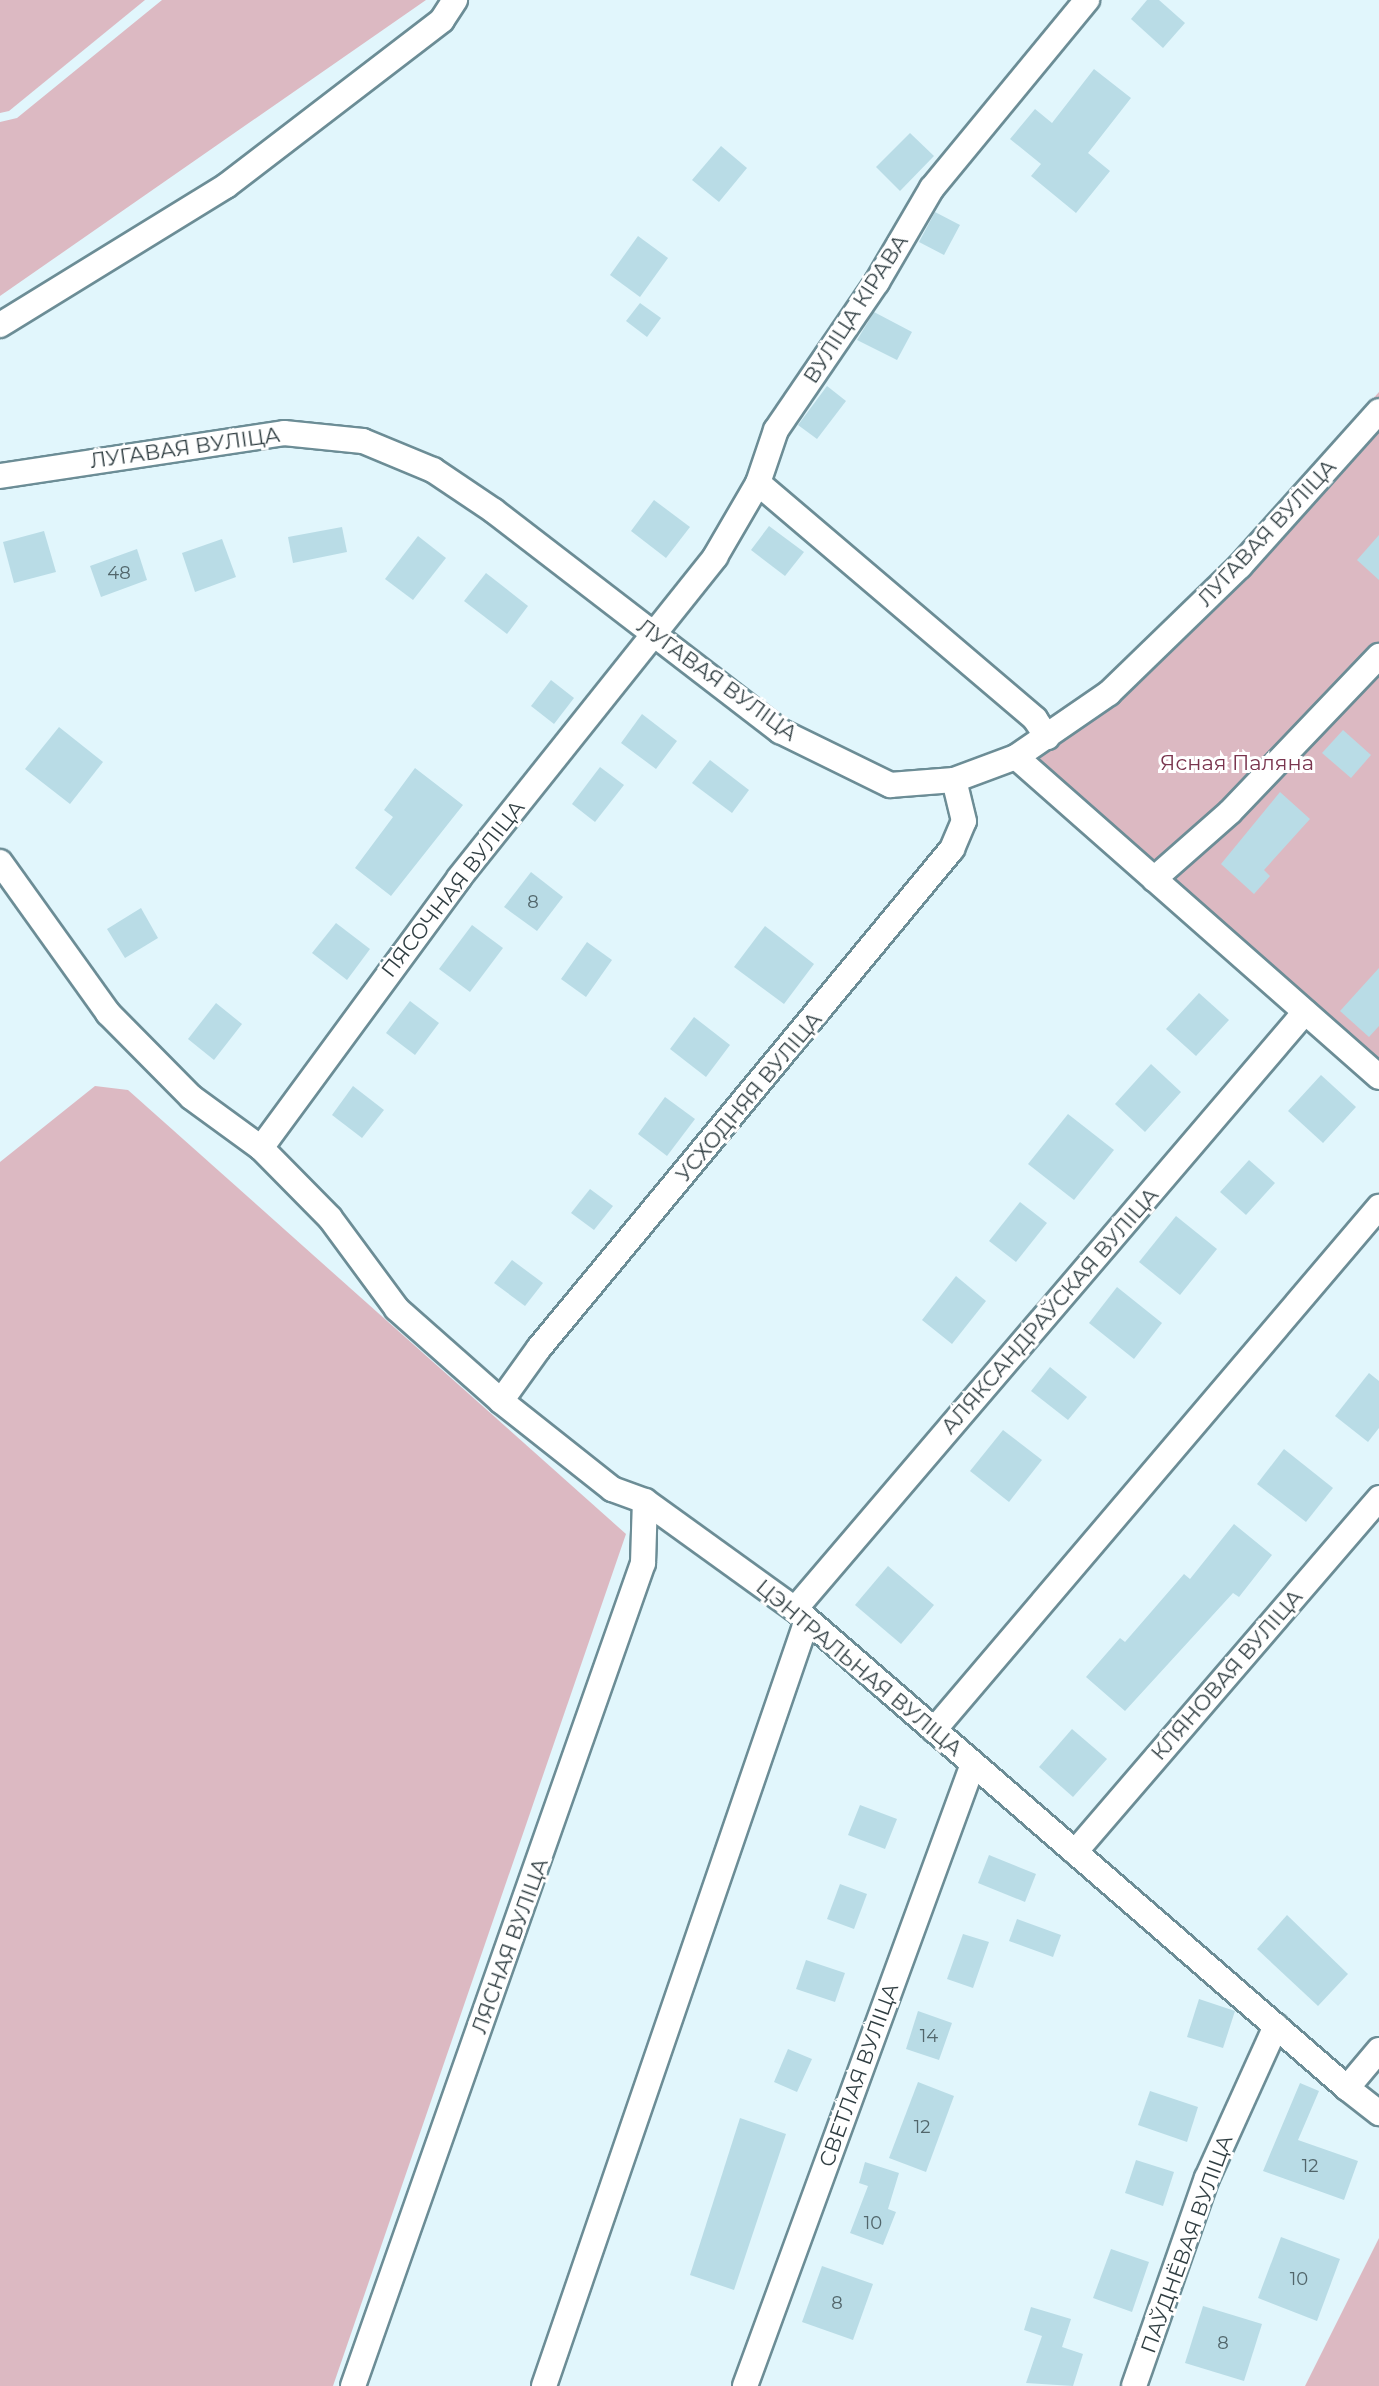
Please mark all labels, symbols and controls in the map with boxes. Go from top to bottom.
street label: ВУЛІЦА КІРАВА [798,230,914,388]
street label: ЛУГАВАЯ ВУЛІЦА [88,422,282,474]
street label: ЛУГАВАЯ ВУЛІЦА [1192,454,1342,612]
house number: 48 [107,562,131,584]
street label: ЛУГАВАЯ ВУЛІЦА [632,613,802,747]
park label: Ясная Паляна [1160,750,1314,776]
street label: ПЯСОЧНАЯ ВУЛІЦА [376,795,530,983]
house number: 8 [527,891,539,913]
street label: УСХОДНЯЯ ВУЛІЦА [671,1007,827,1187]
street label: АЛЯКСАНДРАЎСКАЯ ВУЛІЦА [936,1183,1164,1439]
street label: ЦЭНТРАЛЬНАЯ ВУЛІЦА [751,1574,967,1762]
street label: КЛЯНОВАЯ ВУЛІЦА [1146,1585,1308,1765]
street label: ЛЯСНАЯ ВУЛІЦА [467,1855,553,2037]
street label: СВЕТЛАЯ ВУЛІЦА [814,1980,904,2170]
house number: 14 [920,2025,938,2047]
house number: 12 [914,2116,930,2138]
street label: ПАЎДНЁВАЯ ВУЛІЦА [1136,2131,1238,2357]
house number: 12 [1302,2155,1318,2177]
house number: 10 [864,2212,882,2234]
house number: 10 [1290,2268,1308,2290]
house number: 8 [831,2292,843,2314]
house number: 8 [1217,2332,1229,2354]

